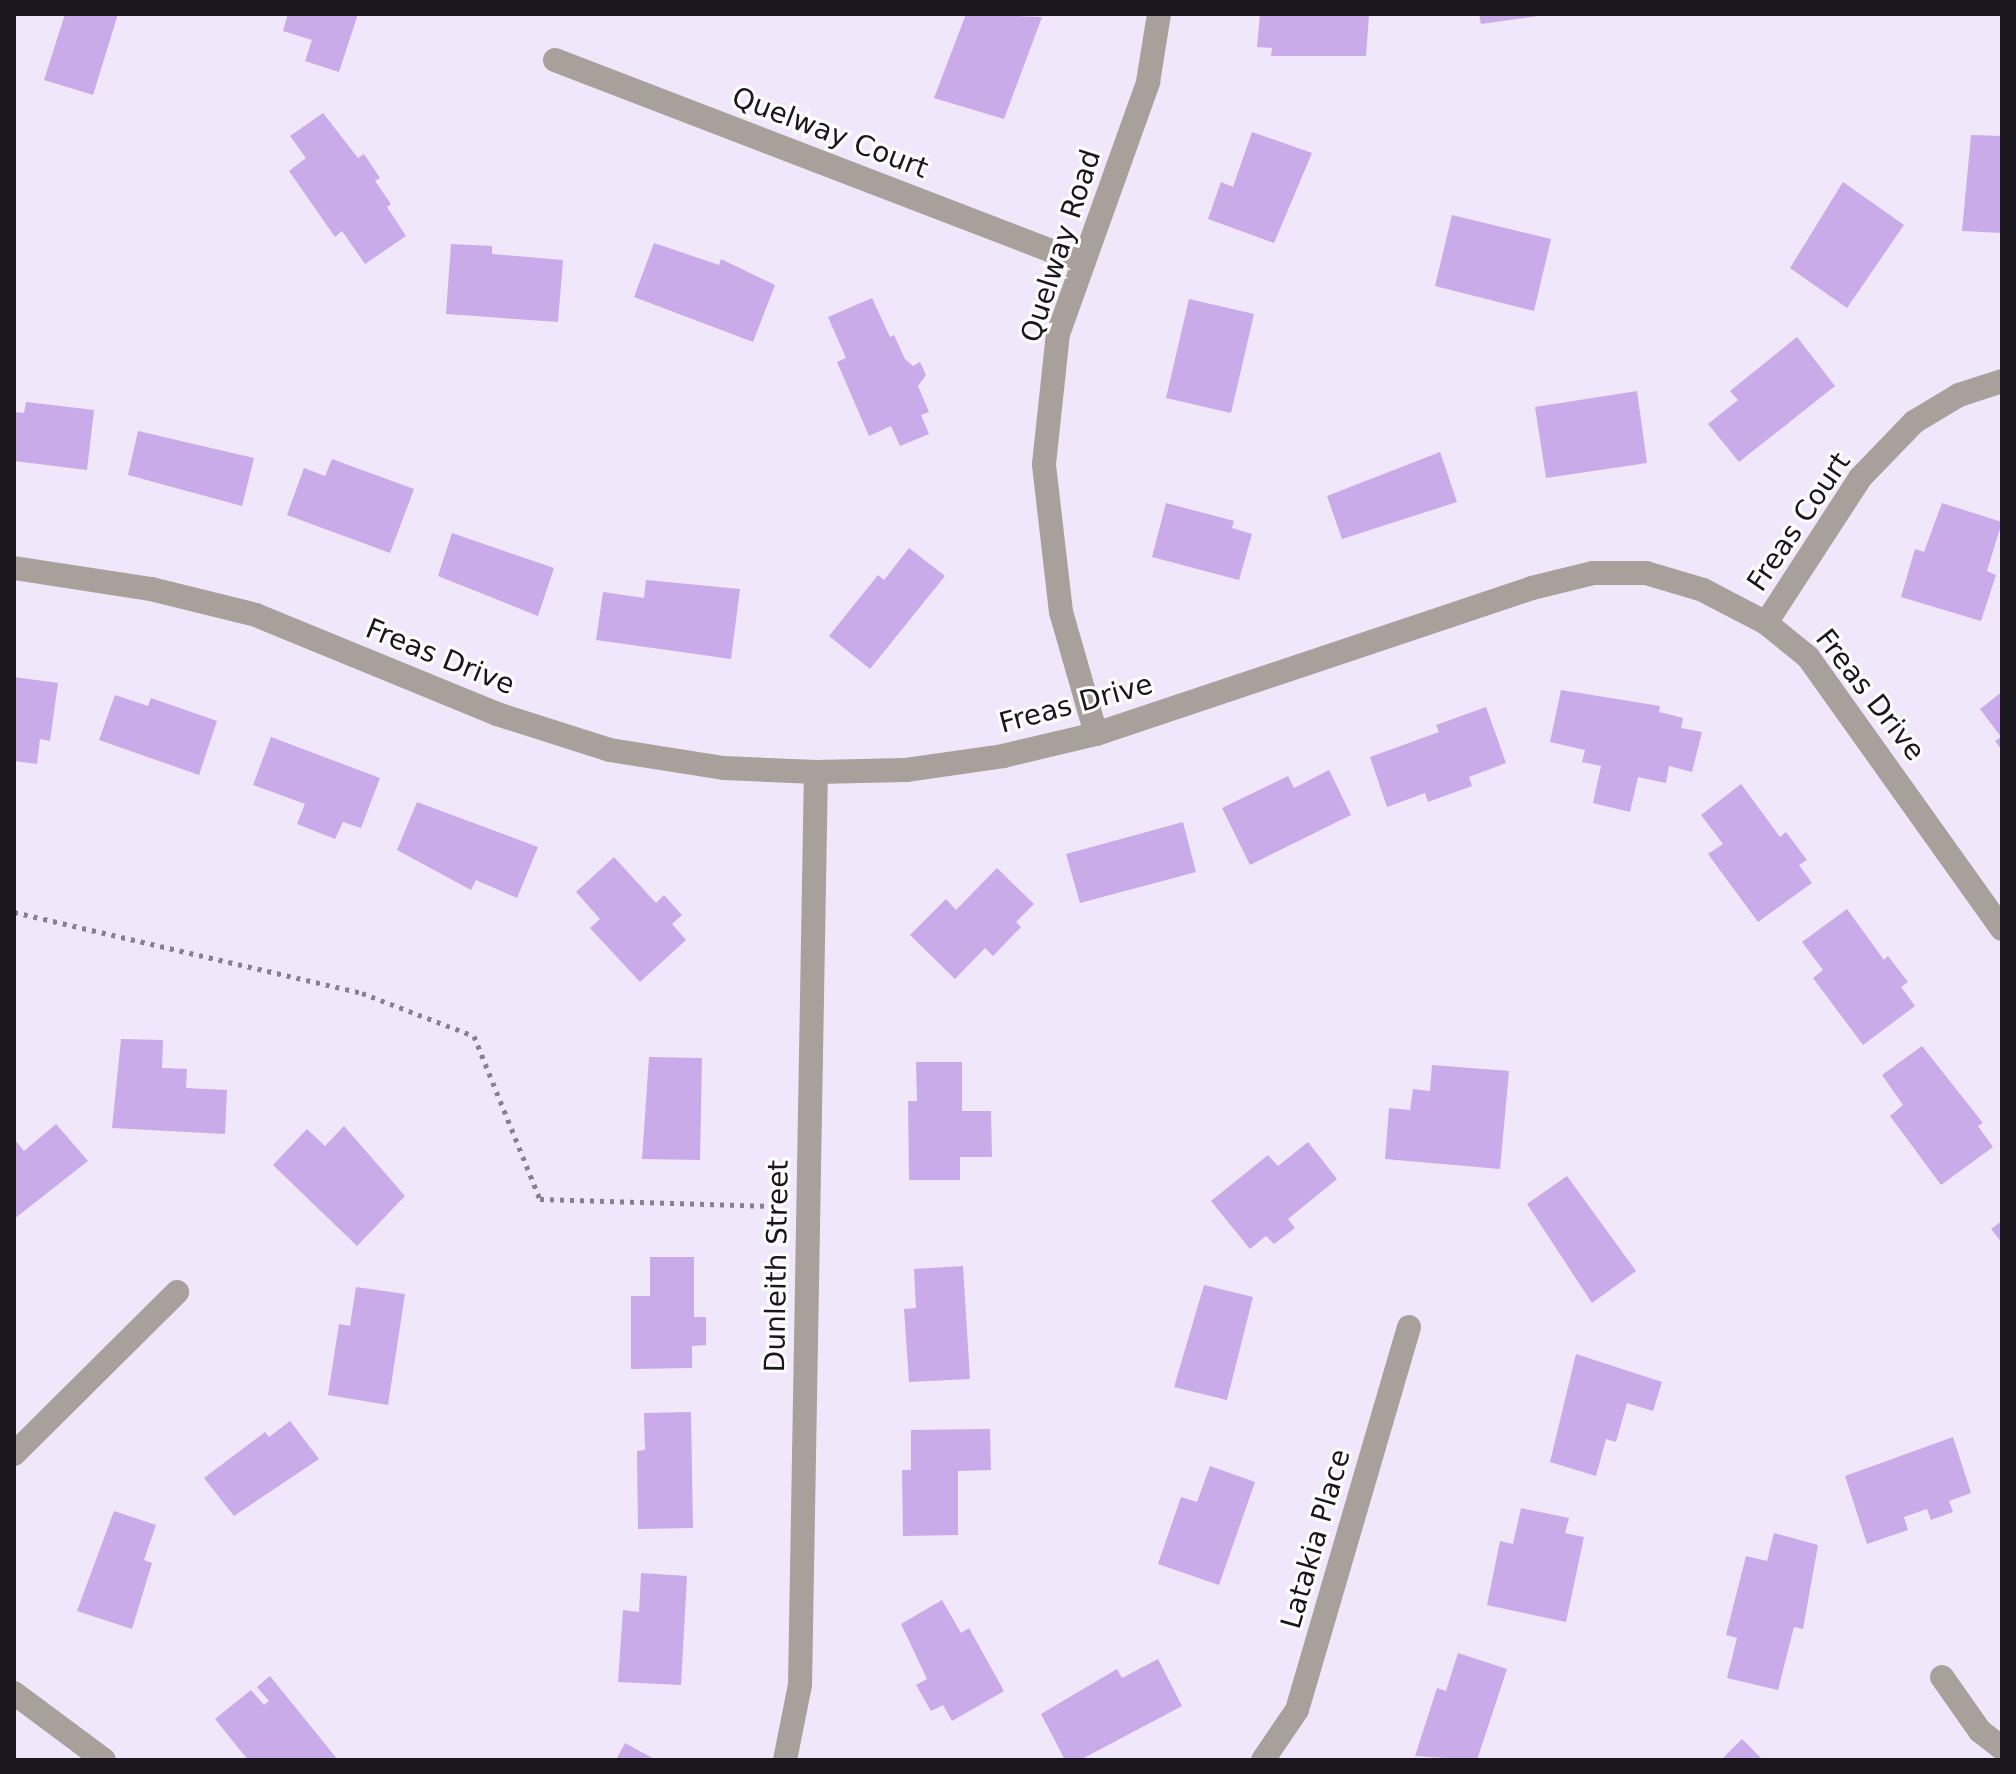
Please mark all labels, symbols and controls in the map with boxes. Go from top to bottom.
street label: Quelway Court [727,80,933,186]
street label: Quelway Road [1014,145,1108,347]
street label: Freas Court [1740,446,1858,598]
street label: Freas Drive [361,612,519,702]
street label: Freas Drive [1808,623,1932,767]
street label: Freas Drive [996,667,1156,741]
street label: Dunleith Street [758,1159,796,1373]
street label: Latakia Place [1274,1445,1358,1633]

